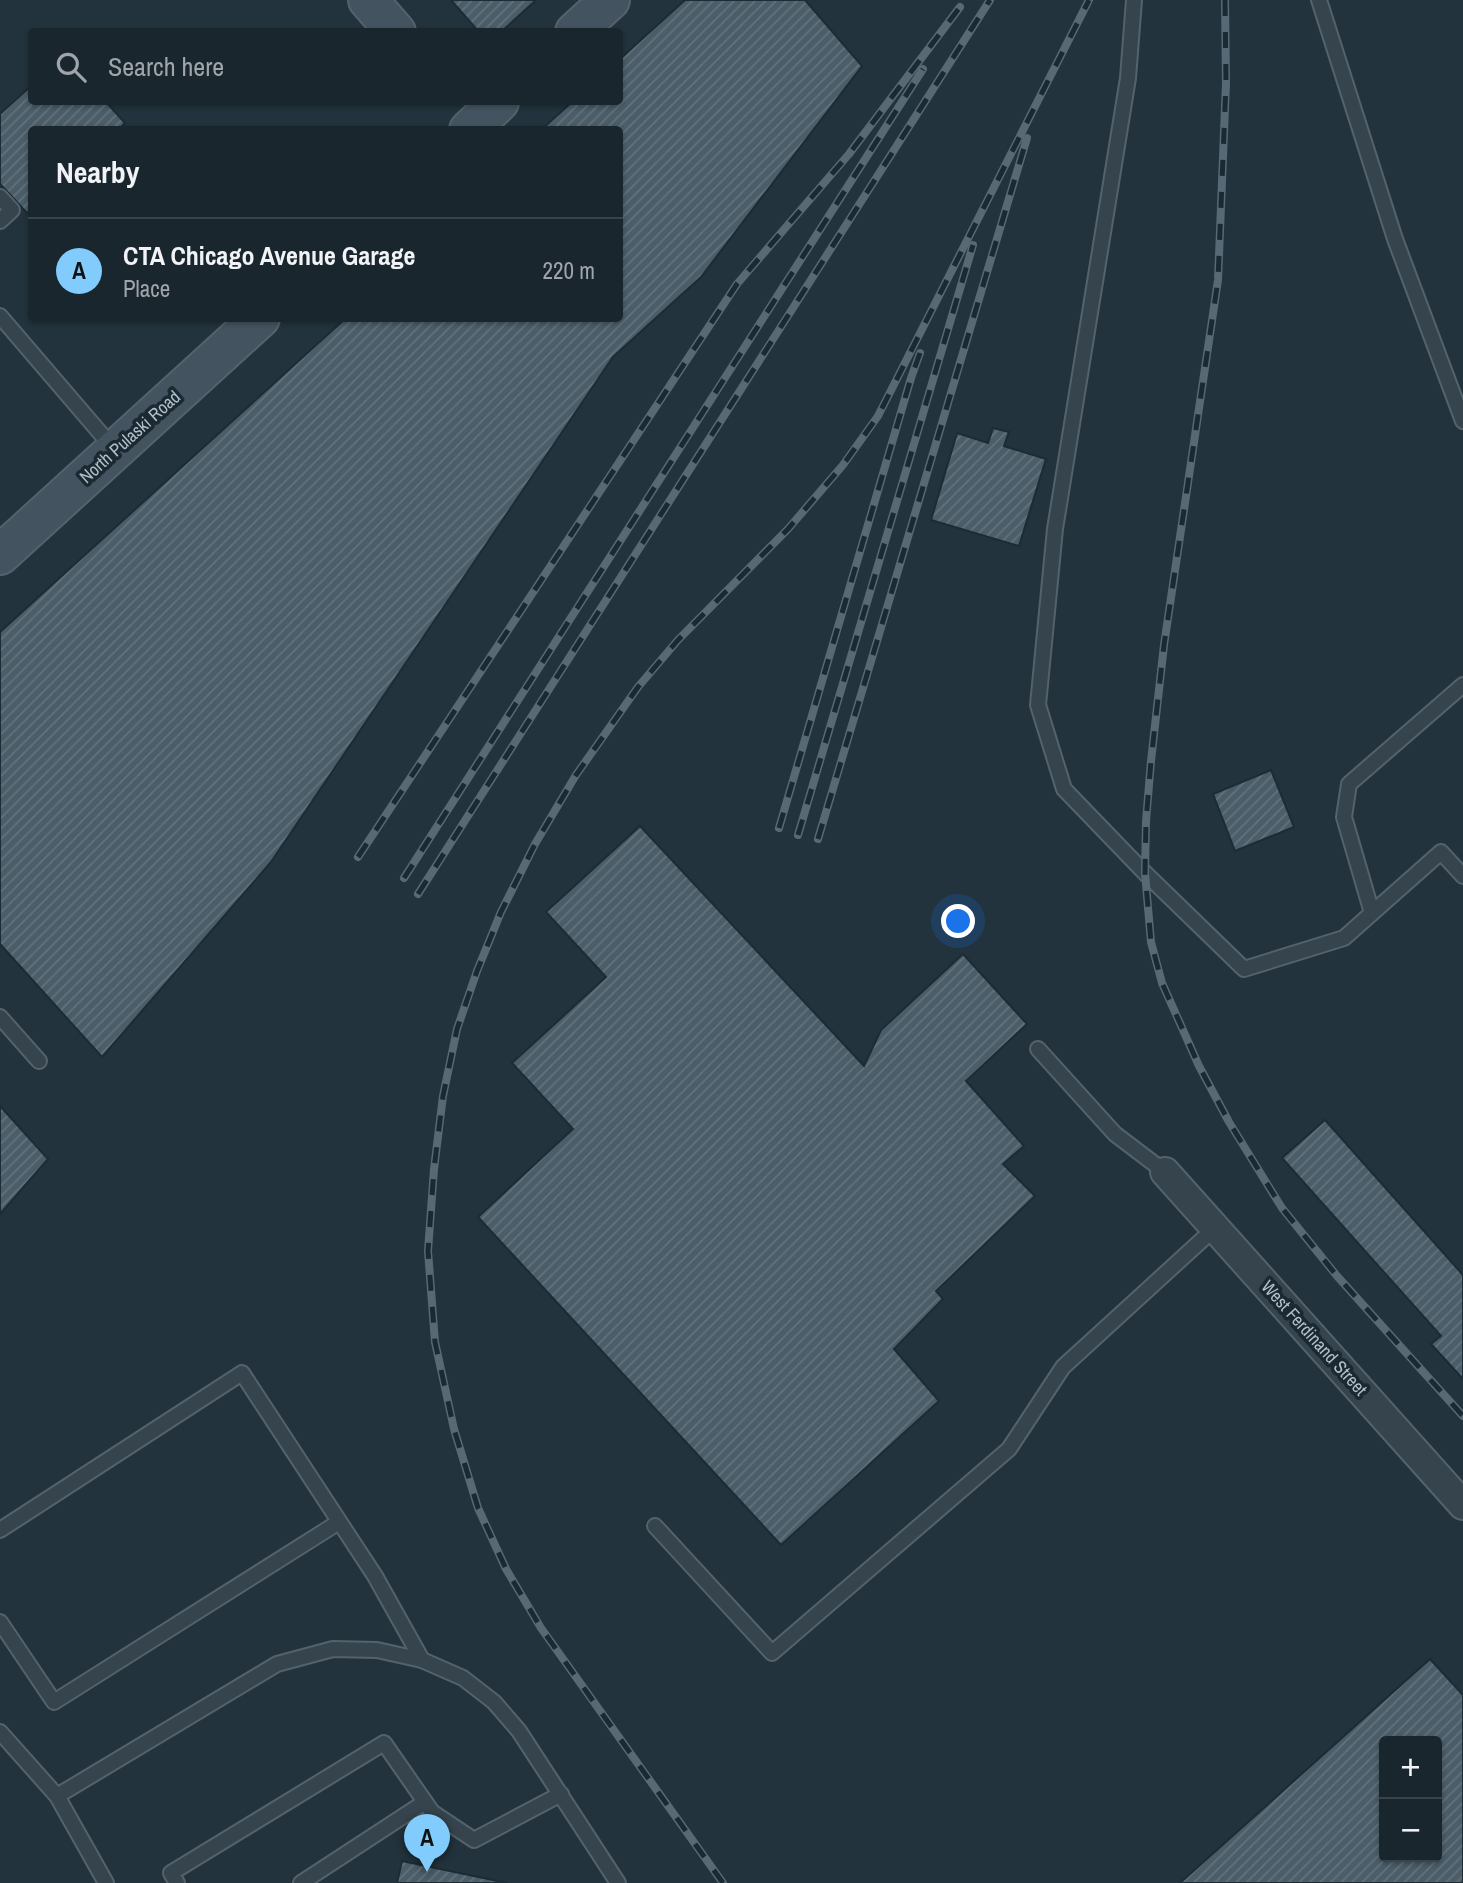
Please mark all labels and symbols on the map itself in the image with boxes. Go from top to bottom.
street label: North Pulaski Road [74,385,186,489]
your location [941,904,975,938]
street label: West Ferdinand Street [1256,1274,1373,1401]
pin: A [404,1814,450,1872]

